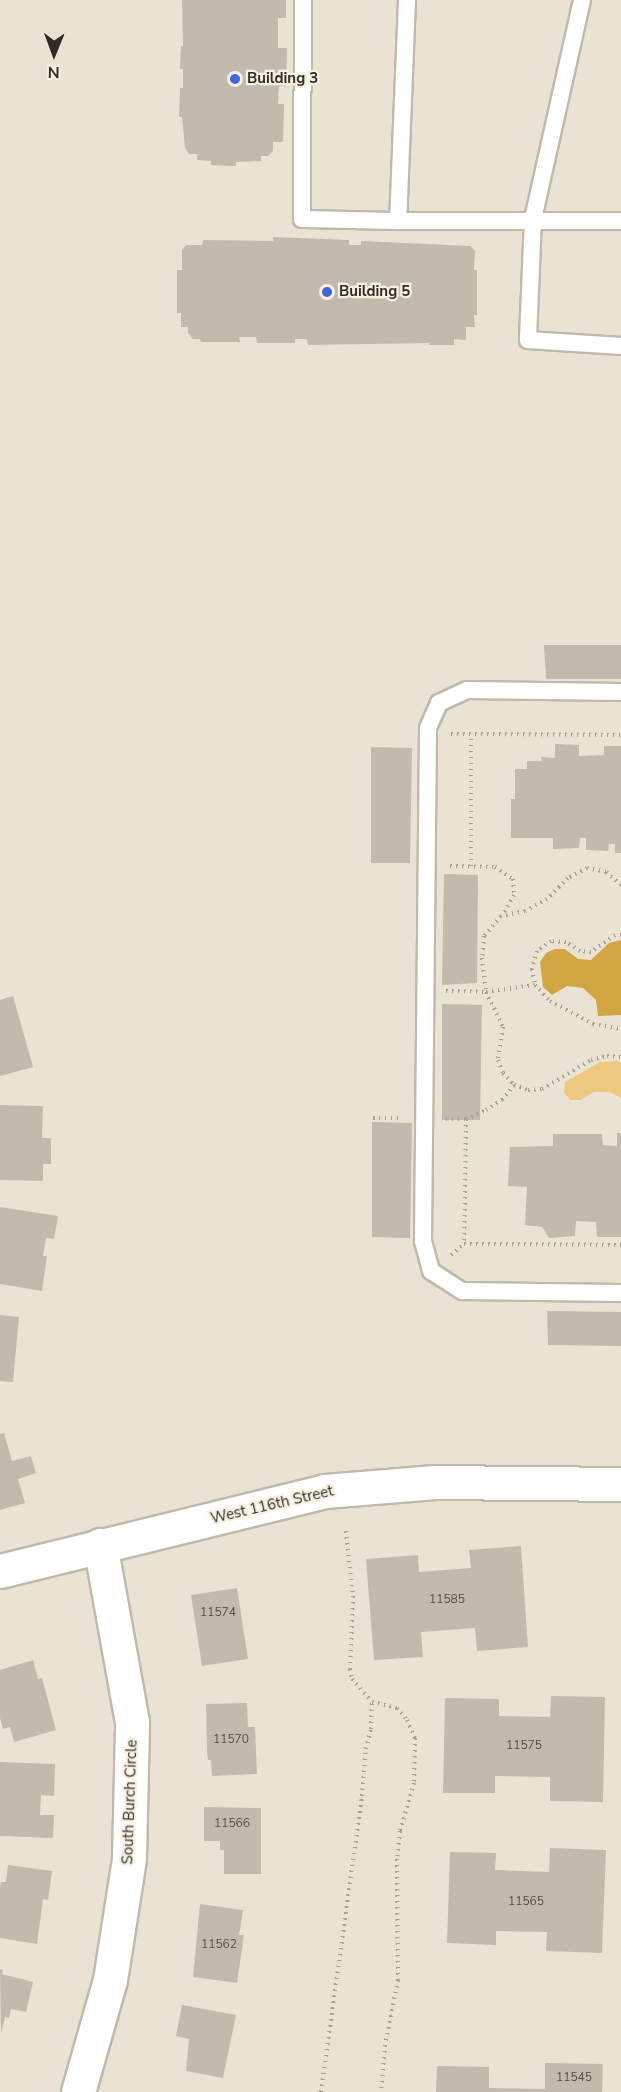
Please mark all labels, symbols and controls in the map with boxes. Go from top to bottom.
north arrow [24,24,84,84]
text: N [48,61,60,83]
place label: Building 3 [247,70,318,88]
marker: Building 3 [228,72,242,86]
place label: Building 5 [339,283,410,301]
marker: Building 5 [320,285,334,299]
street label: West 116th Street [209,1482,335,1528]
house number: 11585 [429,1593,465,1607]
house number: 11574 [200,1606,236,1620]
house number: 11570 [213,1733,249,1747]
street label: South Burch Circle [119,1739,141,1865]
house number: 11575 [506,1739,542,1753]
house number: 11566 [214,1817,250,1831]
house number: 11565 [508,1895,544,1909]
house number: 11562 [201,1938,237,1952]
house number: 11545 [556,2071,592,2085]

